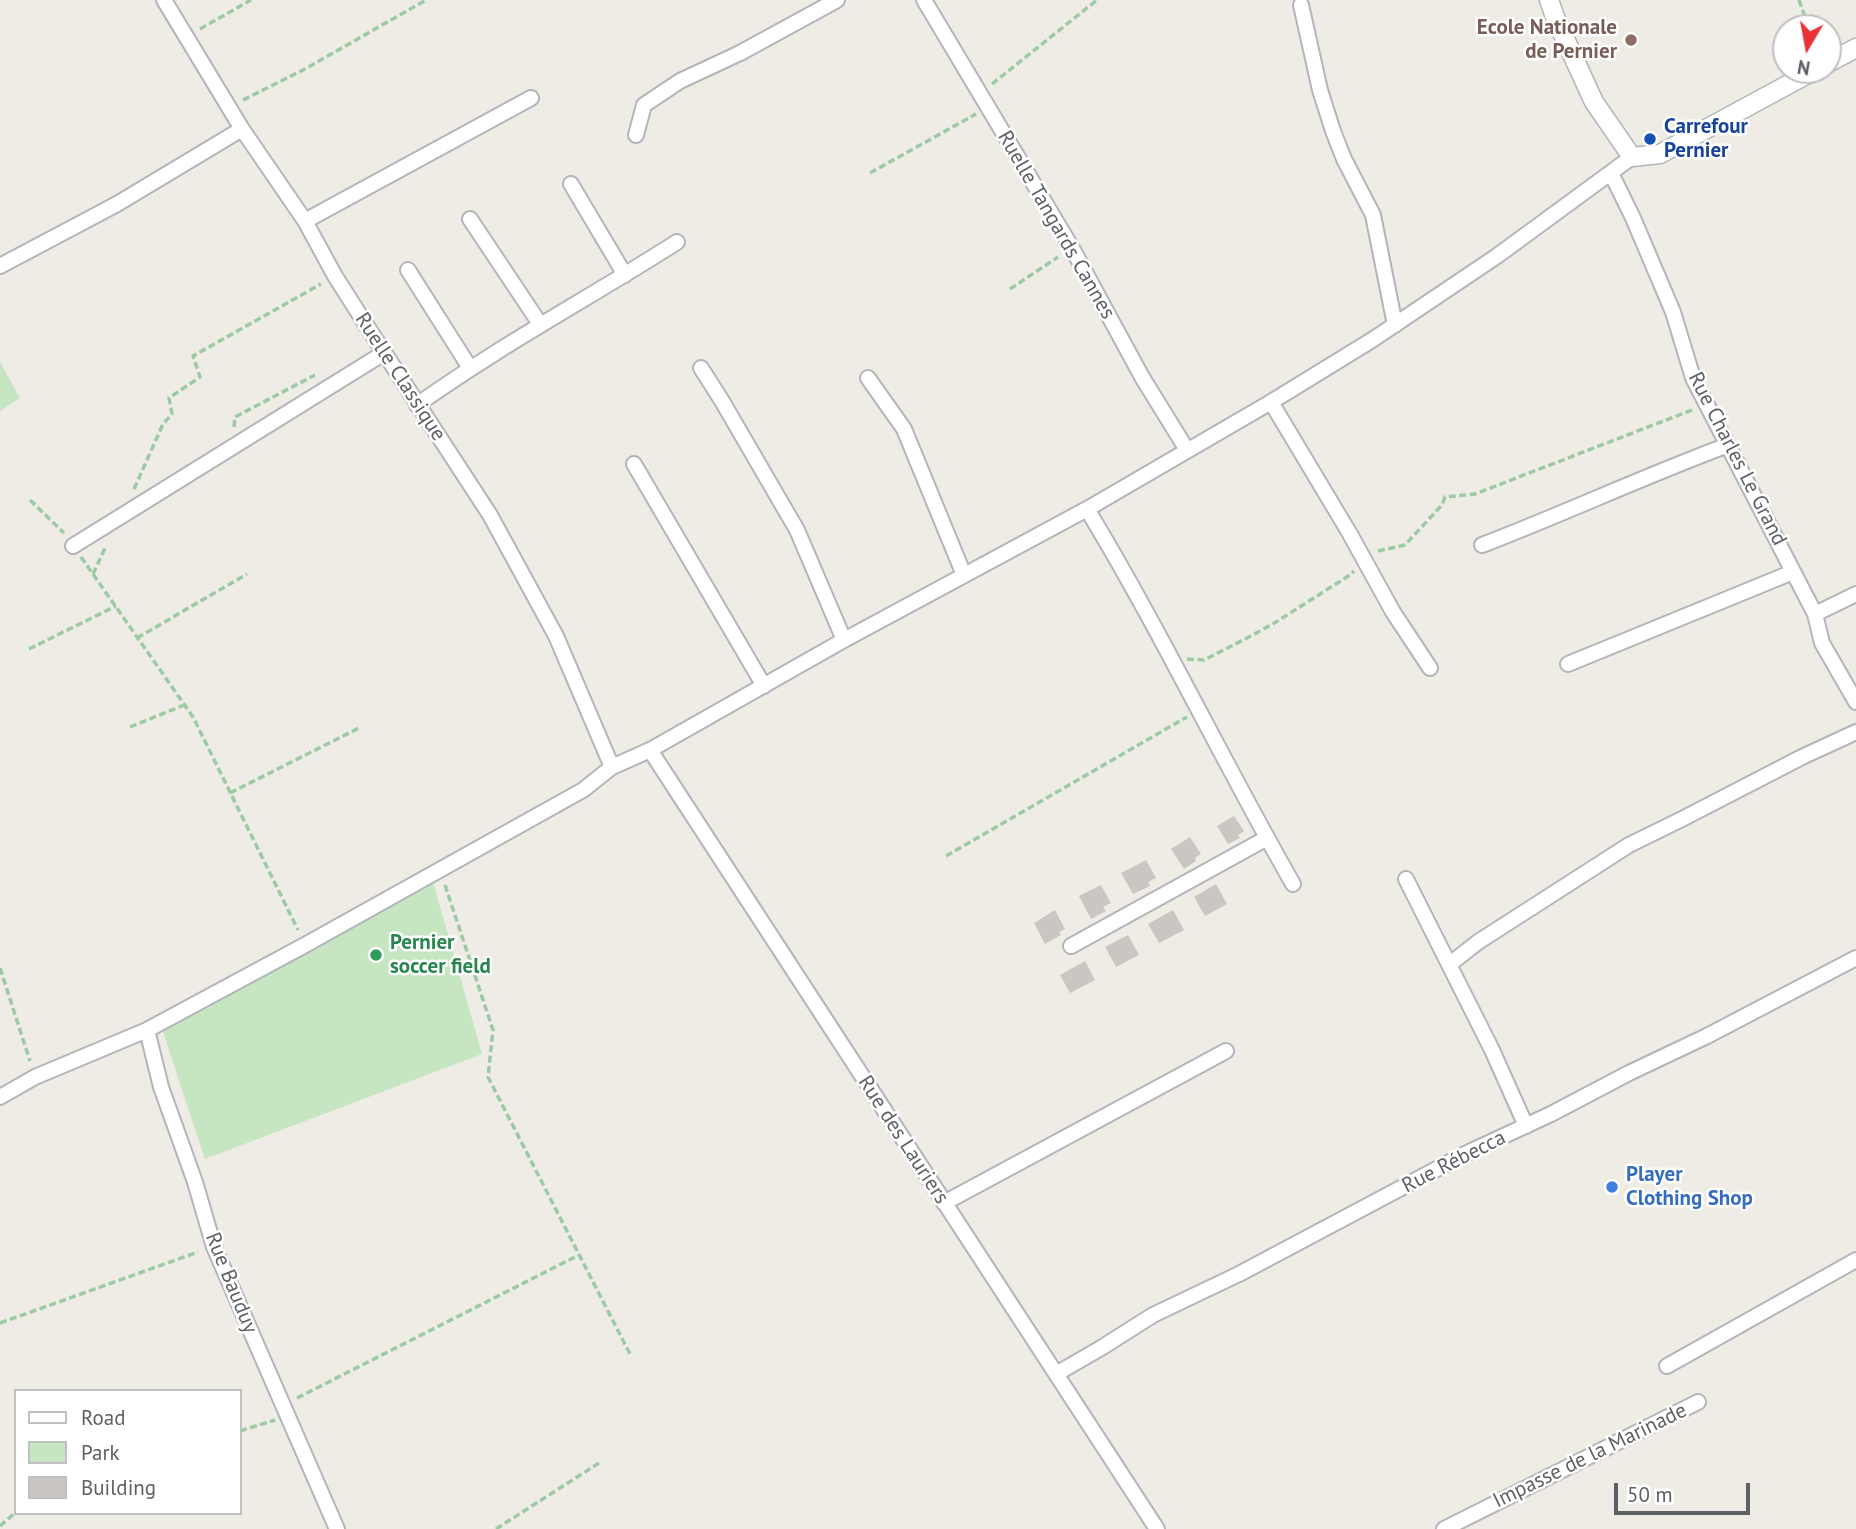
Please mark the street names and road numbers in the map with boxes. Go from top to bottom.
street label: Ruelle Tangards Cannes [992,126,1120,324]
street label: Ruelle Classique [349,308,451,446]
street label: Rue Charles Le Grand [1682,368,1792,550]
street label: Rue des Lauriers [852,1071,954,1209]
street label: Rue Rébecca [1398,1125,1510,1199]
street label: Rue Bauduy [199,1229,263,1337]
street label: Impasse de la Marinade [1489,1398,1691,1514]

